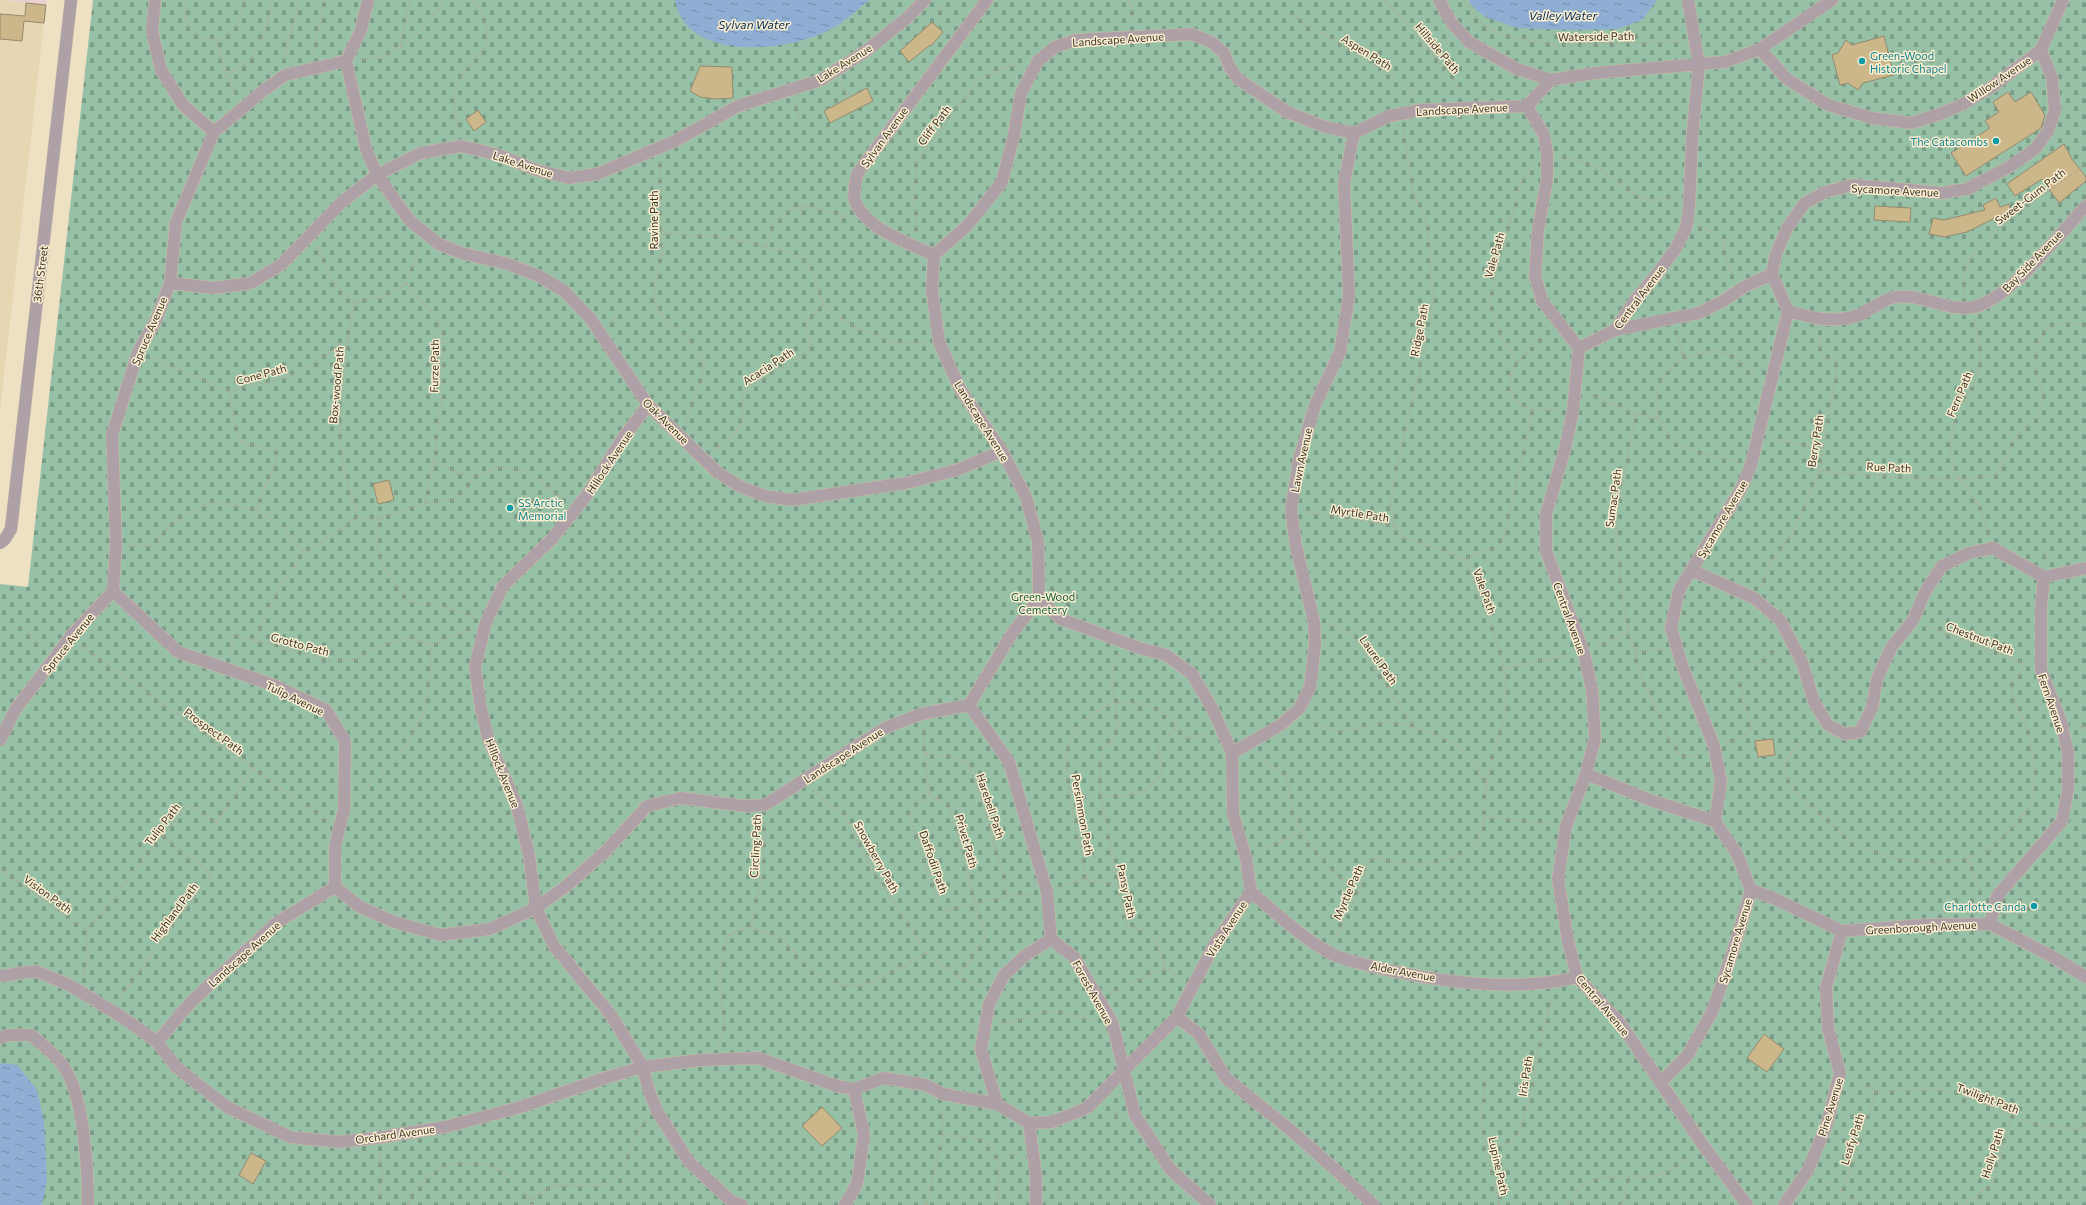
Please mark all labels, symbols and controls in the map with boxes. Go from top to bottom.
water label: Valley Water [1529,8,1598,22]
water label: Sylvan Water [718,17,791,31]
street label: Hillside Path [1413,20,1463,76]
street label: Landscape Avenue [1072,29,1165,49]
street label: Waterside Path [1558,29,1634,43]
street label: Aspen Path [1339,31,1395,73]
street label: Lake Avenue [814,41,874,85]
place label: Green-Wood Historic Chapel [1870,49,1947,75]
street label: Willow Avenue [1965,53,2033,105]
marker: Green-Wood Historic Chapel [1857,56,1867,66]
street label: Landscape Avenue [1416,100,1508,118]
street label: Cliff Path [915,102,953,148]
street label: Sylvan Avenue [858,104,910,170]
place label: The Catacombs [1910,135,1988,148]
marker: The Catacombs [1991,136,2001,146]
street label: Lake Avenue [491,148,555,180]
street label: Sweet-Gum Path [1992,165,2068,227]
street label: Sycamore Avenue [1851,181,1939,199]
street label: Ravine Path [647,190,660,250]
street label: Bay Side Avenue [1999,227,2065,295]
street label: Vale Path [1481,231,1507,279]
street label: 36th Street [30,244,50,303]
street label: Central Avenue [1611,263,1667,331]
street label: Spruce Avenue [129,294,169,367]
street label: Ridge Path [1407,302,1431,358]
street label: Furze Path [427,339,441,393]
street label: Acacia Path [740,345,796,387]
street label: Box-wood Path [326,346,346,424]
street label: Cone Path [234,361,288,387]
street label: Fern Path [1944,369,1974,419]
street label: Landscape Avenue [952,379,1012,464]
street label: Oak Avenue [640,395,692,447]
street label: Berry Path [1804,414,1826,468]
street label: Lawn Avenue [1288,426,1314,494]
street label: Hillock Avenue [583,428,635,496]
street label: Rue Path [1866,459,1912,475]
street label: Sumac Path [1602,468,1624,528]
street label: Sycamore Avenue [1694,478,1750,560]
place label: SS Arctic Memorial [518,496,566,522]
street label: Myrtle Path [1330,502,1390,524]
marker: SS Arctic Memorial [505,503,515,513]
street label: Vale Path [1471,567,1499,615]
street label: Central Avenue [1551,580,1589,656]
park label: Green-Wood Cemetery [1011,590,1075,616]
street label: Spruce Avenue [40,610,96,676]
street label: Chestnut Path [1944,619,2016,657]
street label: Grotto Path [269,630,331,658]
street label: Laurel Path [1357,633,1401,687]
street label: Fern Avenue [2036,672,2068,734]
street label: Tulip Avenue [264,678,326,718]
street label: Prospect Path [182,705,246,757]
street label: Landscape Avenue [801,724,885,786]
street label: Hillock Avenue [483,737,523,810]
street label: Harebell Path [974,772,1008,840]
street label: Persimmon Path [1069,773,1097,857]
street label: Tulip Path [141,800,183,848]
street label: Privet Path [953,813,981,869]
street label: Circling Path [747,814,763,878]
street label: Snowberry Path [852,819,902,895]
street label: Daffodil Path [917,829,951,895]
street label: Myrtle Path [1330,862,1366,922]
street label: Pansy Path [1115,863,1139,919]
street label: Vision Path [21,872,75,916]
street label: Highland Path [148,880,200,944]
street label: Sycamore Avenue [1716,897,1754,985]
street label: Vista Avenue [1203,898,1249,960]
place label: Charlotte Canda [1944,900,2026,913]
marker: Charlotte Canda [2029,901,2039,911]
street label: Landscape Avenue [205,918,283,990]
street label: Greenborough Avenue [1865,918,1977,936]
street label: Forest Avenue [1070,958,1116,1026]
street label: Alder Avenue [1370,958,1437,984]
street label: Central Avenue [1574,972,1632,1038]
street label: Iris Path [1515,1055,1535,1097]
street label: Pine Avenue [1815,1076,1845,1138]
street label: Twilight Path [1955,1080,2021,1116]
street label: Leafy Path [1838,1112,1866,1166]
street label: Orchard Avenue [354,1122,436,1146]
street label: Holly Path [1978,1126,2006,1180]
street label: Lupine Path [1486,1136,1512,1196]

